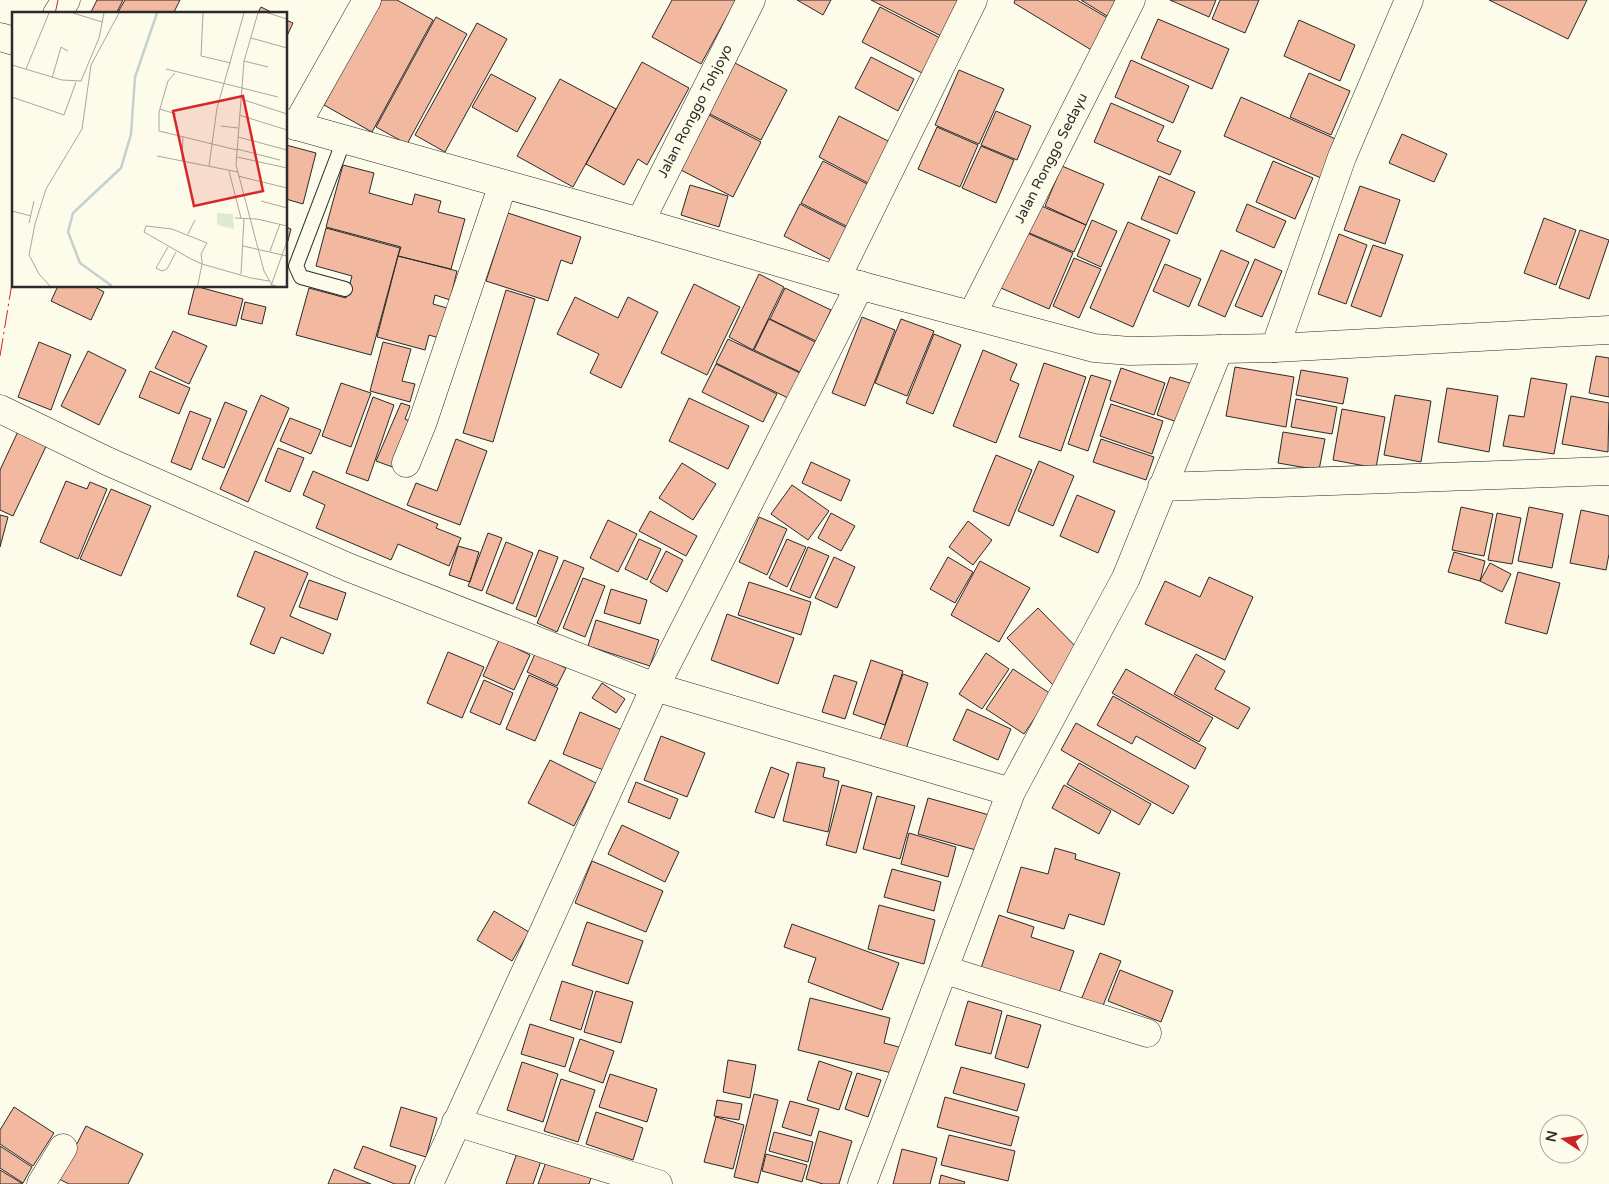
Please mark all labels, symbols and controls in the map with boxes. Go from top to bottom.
inset map [12,12,288,288]
street label: Jalan Ronggo Tohjoyo [654,42,736,180]
street label: Jalan Ronggo Sedayu [1011,90,1091,226]
north arrow [1539,1114,1589,1164]
text: N [1542,1129,1561,1144]

